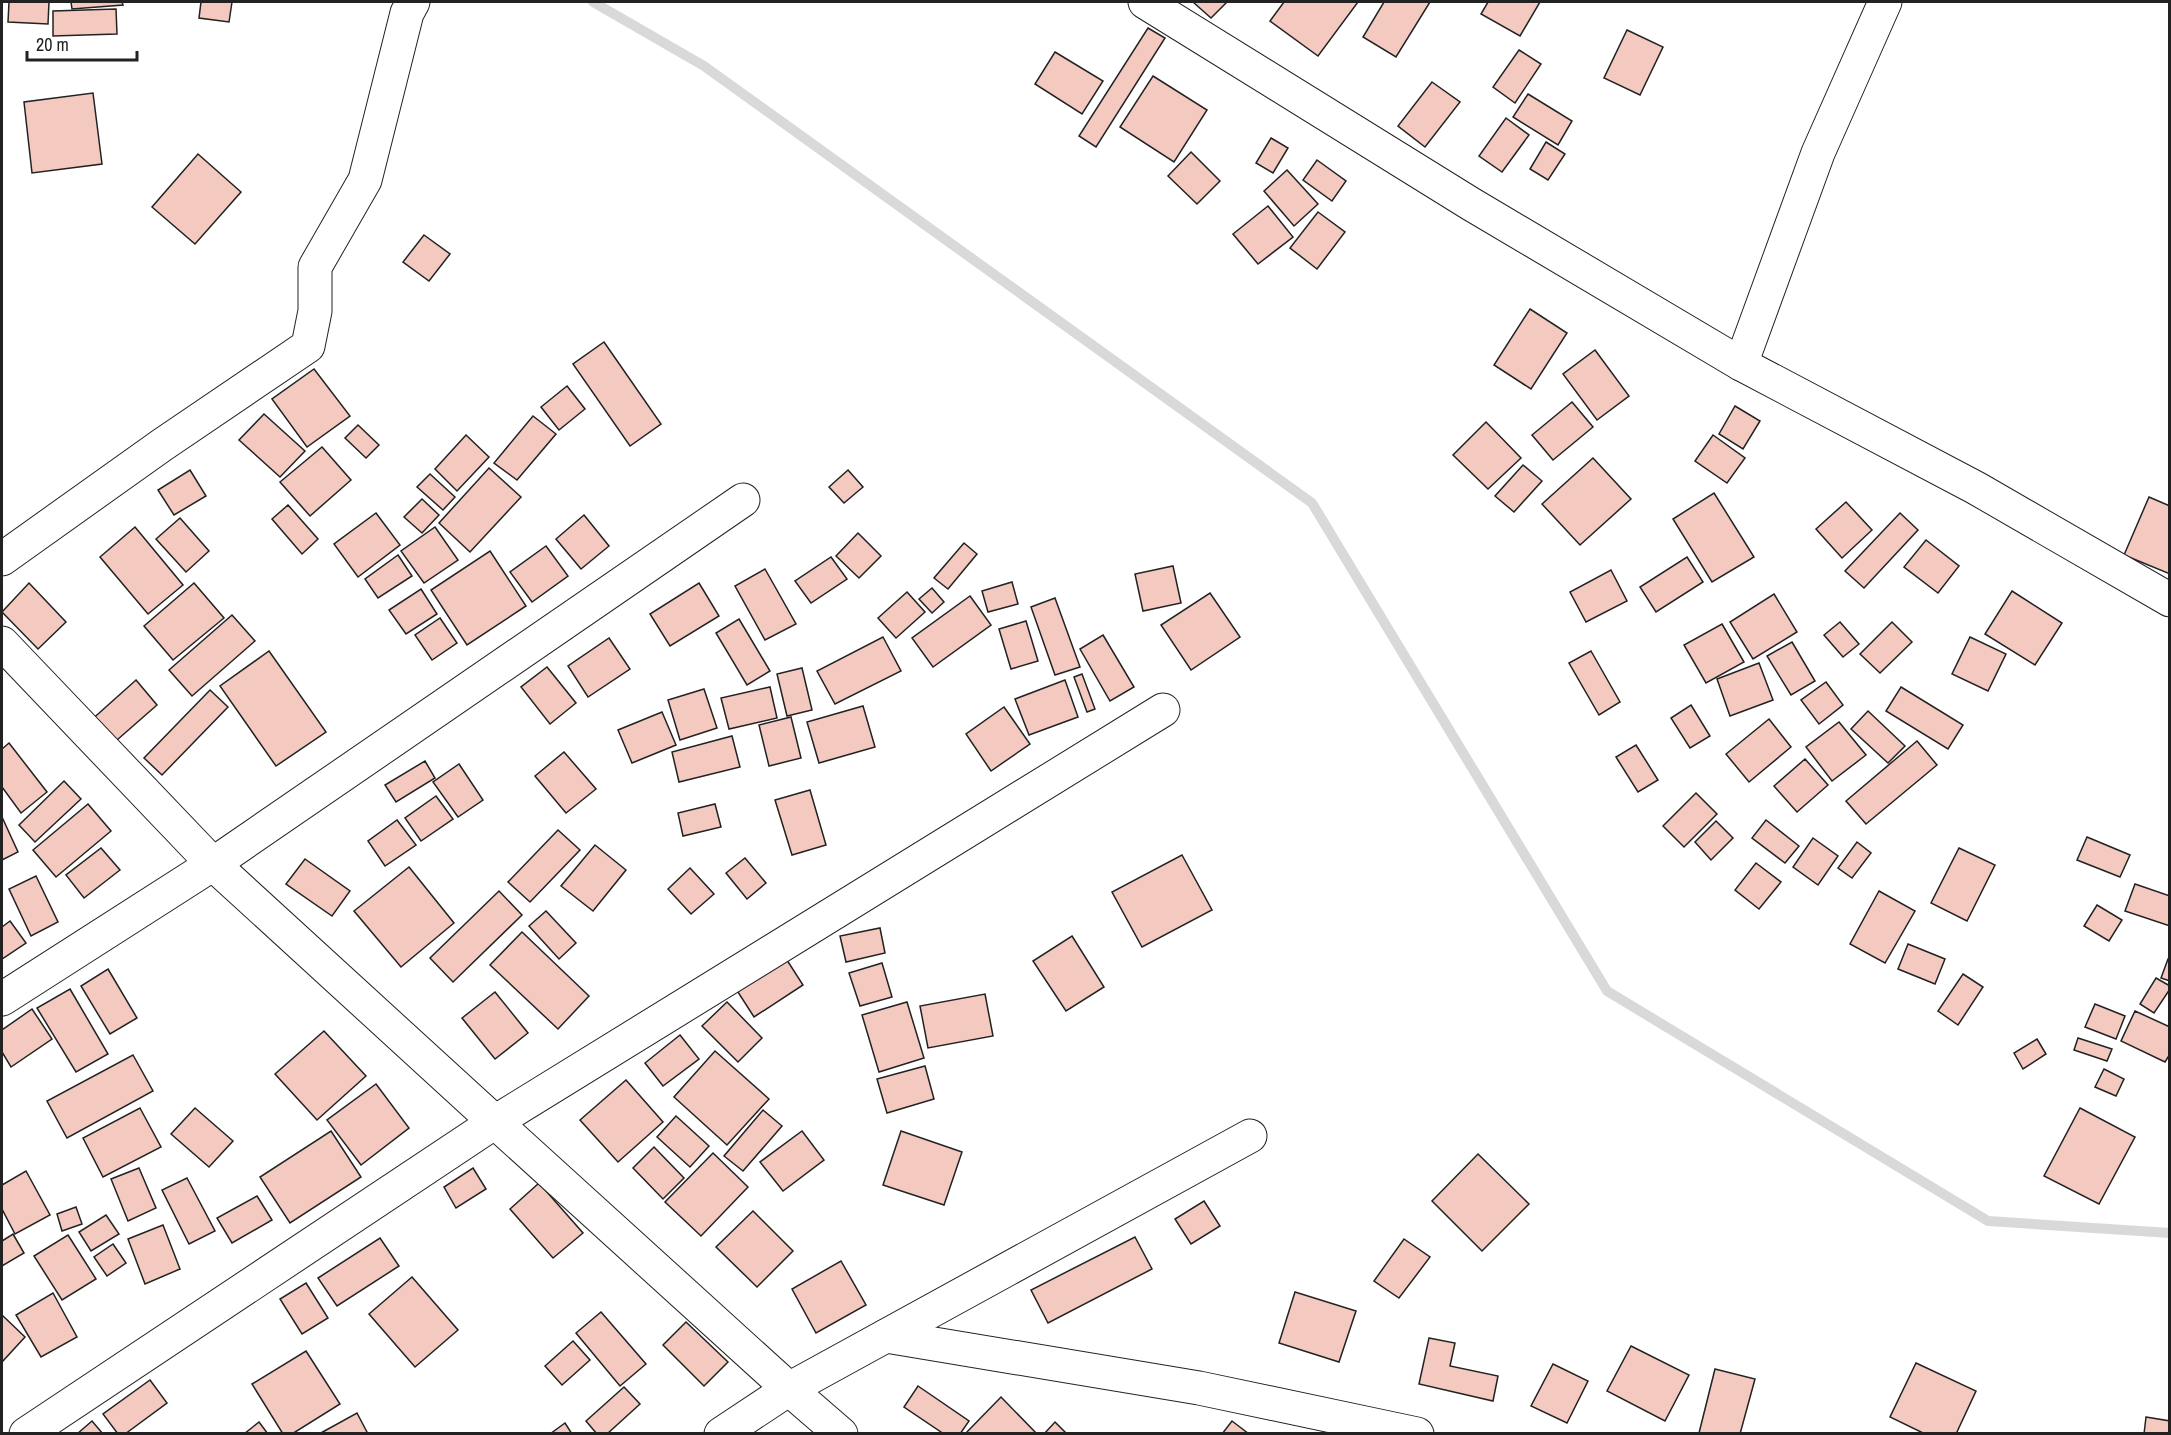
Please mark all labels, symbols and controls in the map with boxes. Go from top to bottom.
scale bar [27,24,136,62]
text: 20 m [36,32,69,57]

